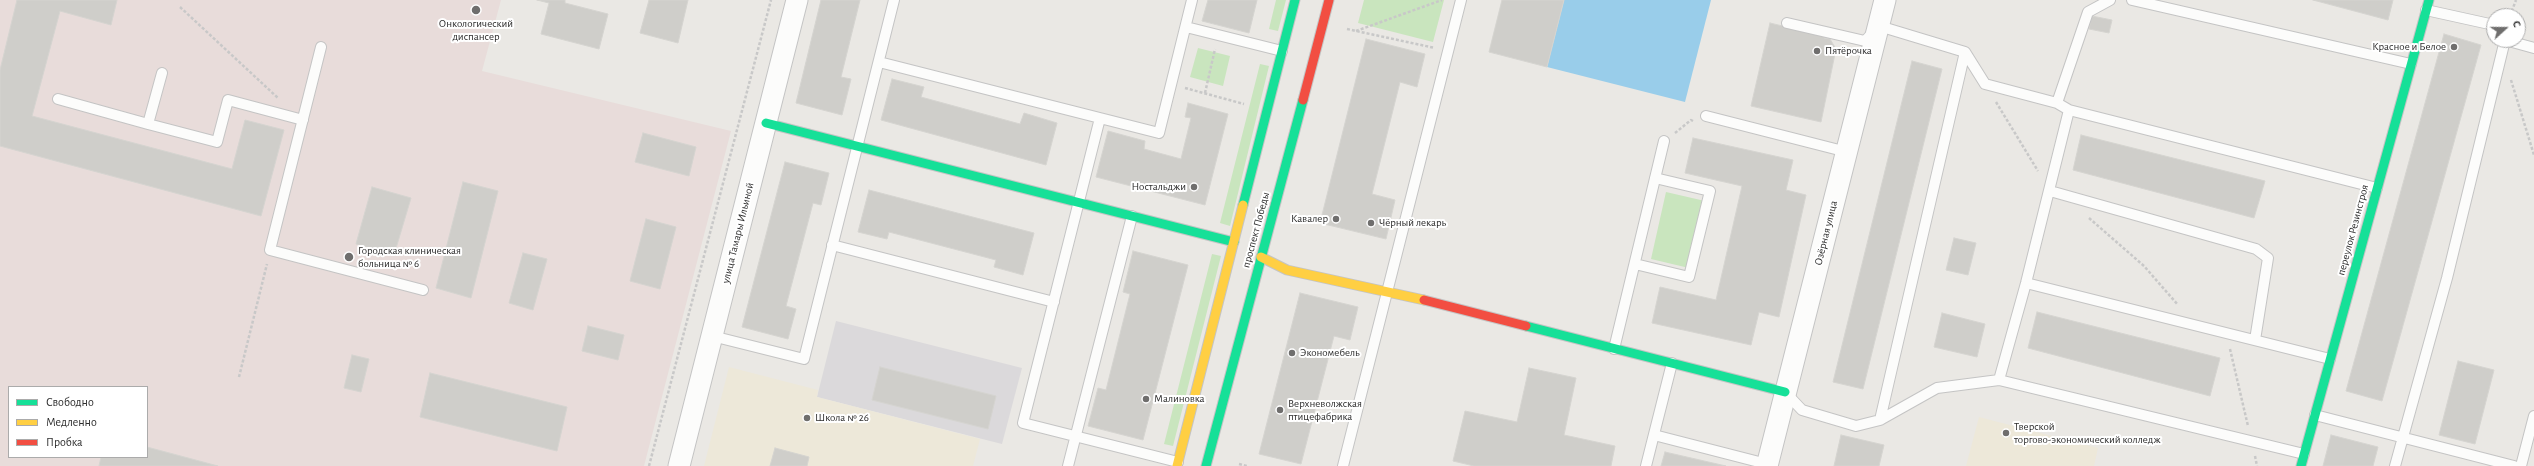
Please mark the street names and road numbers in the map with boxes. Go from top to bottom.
street label: улица Тамары Ильиной [719,181,757,285]
street label: переулок Резинстроя [2335,183,2371,277]
street label: проспект Победы [1240,191,1272,269]
street label: Озёрная улица [1812,199,1840,267]

